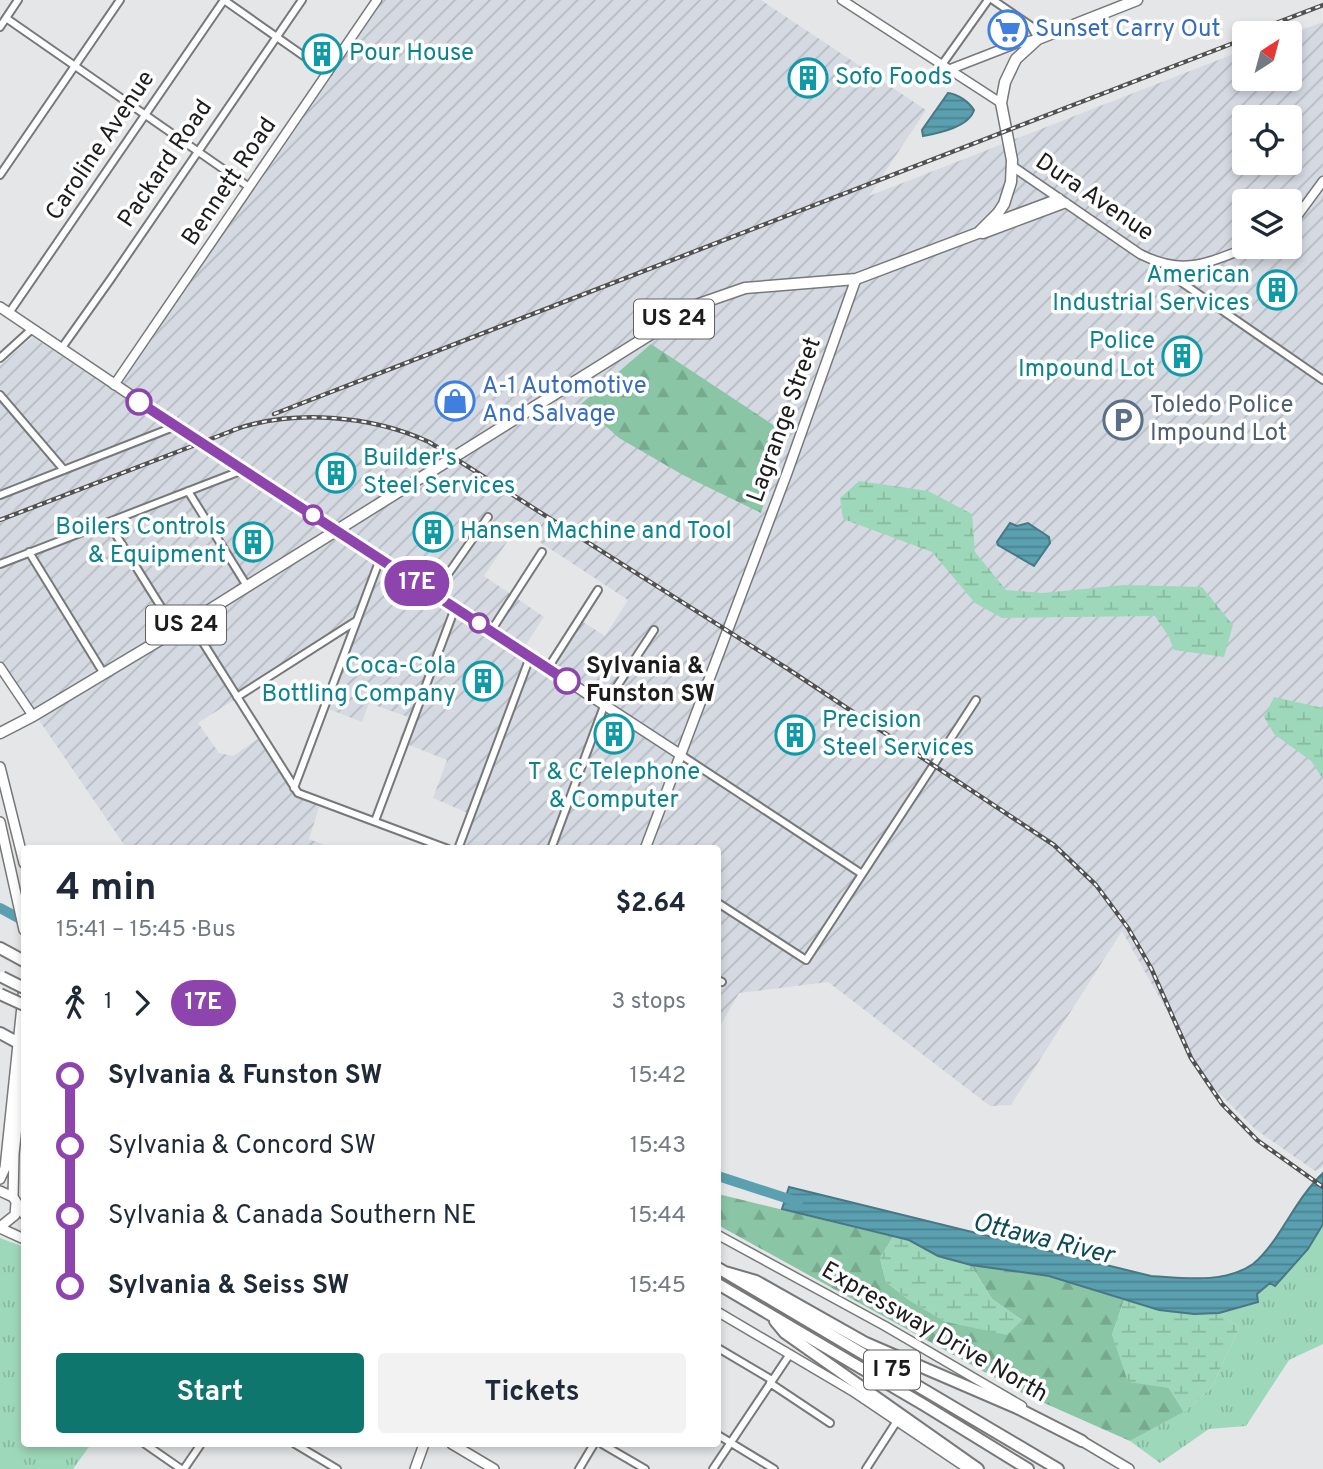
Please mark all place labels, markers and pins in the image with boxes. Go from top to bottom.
supermarket icon: Sunset Carry Out [987,9,1029,51]
place label: Sunset Carry Out [1035,15,1221,45]
building icon: Pour House [301,33,343,75]
place label: Pour House [349,39,474,69]
building icon: Sofo Foods [787,57,829,99]
place label: Sofo Foods [835,63,952,93]
place label: American Industrial Services [1052,261,1250,319]
building icon: American Industrial Services [1256,269,1298,311]
place label: Police Impound Lot [1018,327,1155,385]
building icon: Police Impound Lot [1161,335,1203,377]
place label: A-1 Automotive And Salvage [482,372,647,430]
shop icon: A-1 Automotive And Salvage [434,380,476,422]
unlabelled marker [126,389,152,415]
place label: Toledo Police Impound Lot [1150,391,1293,449]
parking icon: Toledo Police Impound Lot [1102,399,1144,441]
place label: Builder's Steel Services [363,444,515,502]
building icon: Builder's Steel Services [315,452,357,494]
unlabelled marker [303,505,323,525]
building icon: Hansen Machine and Tool [412,511,454,553]
place label: Boilers Controls & Equipment [55,513,226,571]
place label: Hansen Machine and Tool [460,517,732,547]
building icon: Boilers Controls & Equipment [232,521,274,563]
unlabelled marker [469,613,489,633]
place label: Coca-Cola Bottling Company [262,652,456,710]
place label: Sylvania & Funston SW [586,652,715,710]
building icon: Coca-Cola Bottling Company [462,660,504,702]
marker: Sylvania & Funston SW [554,668,580,694]
place label: Precision Steel Services [822,706,974,764]
building icon: T & C Telephone & Computer [593,713,635,755]
building icon: Precision Steel Services [774,714,816,756]
place label: T & C Telephone & Computer [528,758,700,816]

